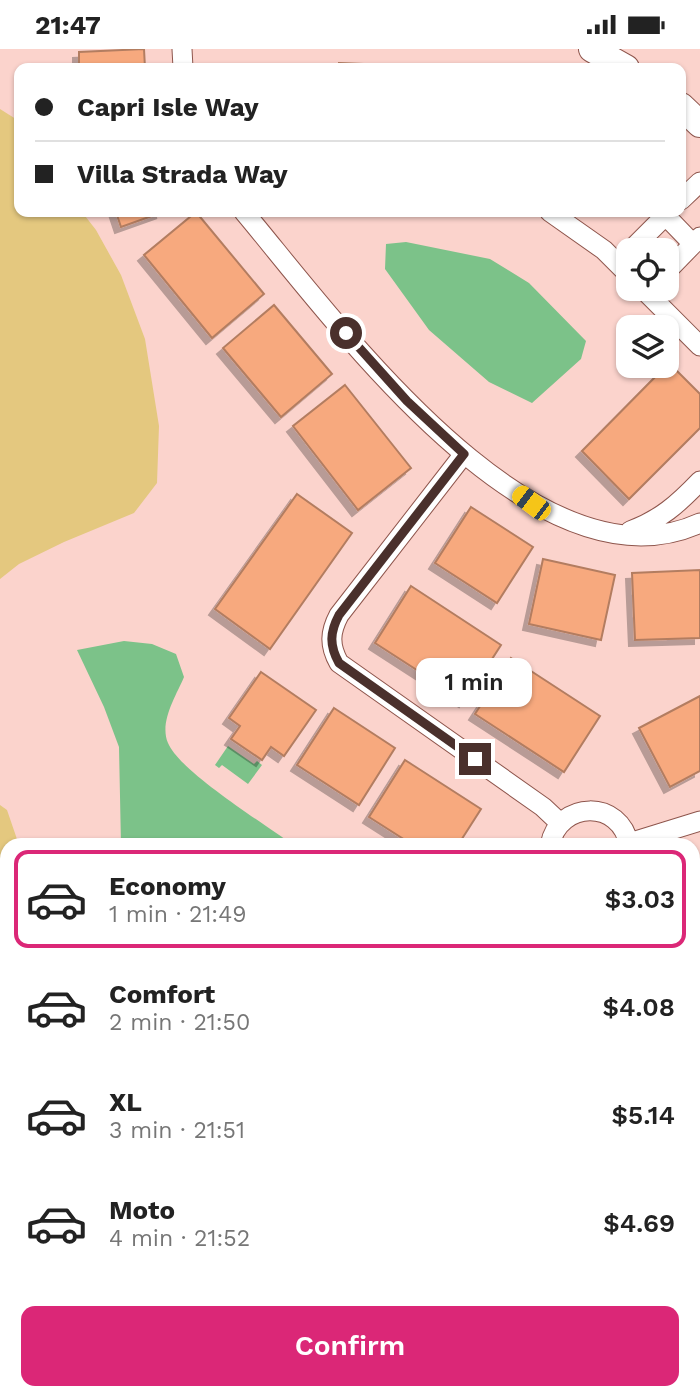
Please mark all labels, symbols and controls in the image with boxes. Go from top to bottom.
text: 21:47 [35,10,101,40]
text: Capri Isle Way [77,92,259,122]
text: Villa Strada Way [77,159,288,189]
map controls [616,238,679,378]
button: locate [616,238,679,301]
button: layers [616,315,679,378]
route start [330,317,362,349]
car [508,482,555,524]
callout: 1 min [417,657,533,707]
text: 1 min [444,669,504,696]
route end [459,743,491,775]
icon: car [25,868,88,931]
text: Economy [109,871,226,901]
text: $3.03 [605,884,675,914]
text: 1 min · 21:49 [109,901,246,928]
icon: car [25,976,88,1039]
text: Comfort [109,979,215,1009]
text: $4.08 [603,992,675,1022]
text: 2 min · 21:50 [109,1009,250,1036]
icon: car [25,1084,88,1147]
text: XL [109,1087,142,1117]
text: $5.14 [612,1100,675,1130]
text: 3 min · 21:51 [109,1117,245,1144]
icon: car [25,1192,88,1255]
text: Moto [109,1195,175,1225]
text: $4.69 [603,1208,675,1238]
text: 4 min · 21:52 [109,1225,250,1252]
button: Confirm [21,1306,679,1386]

